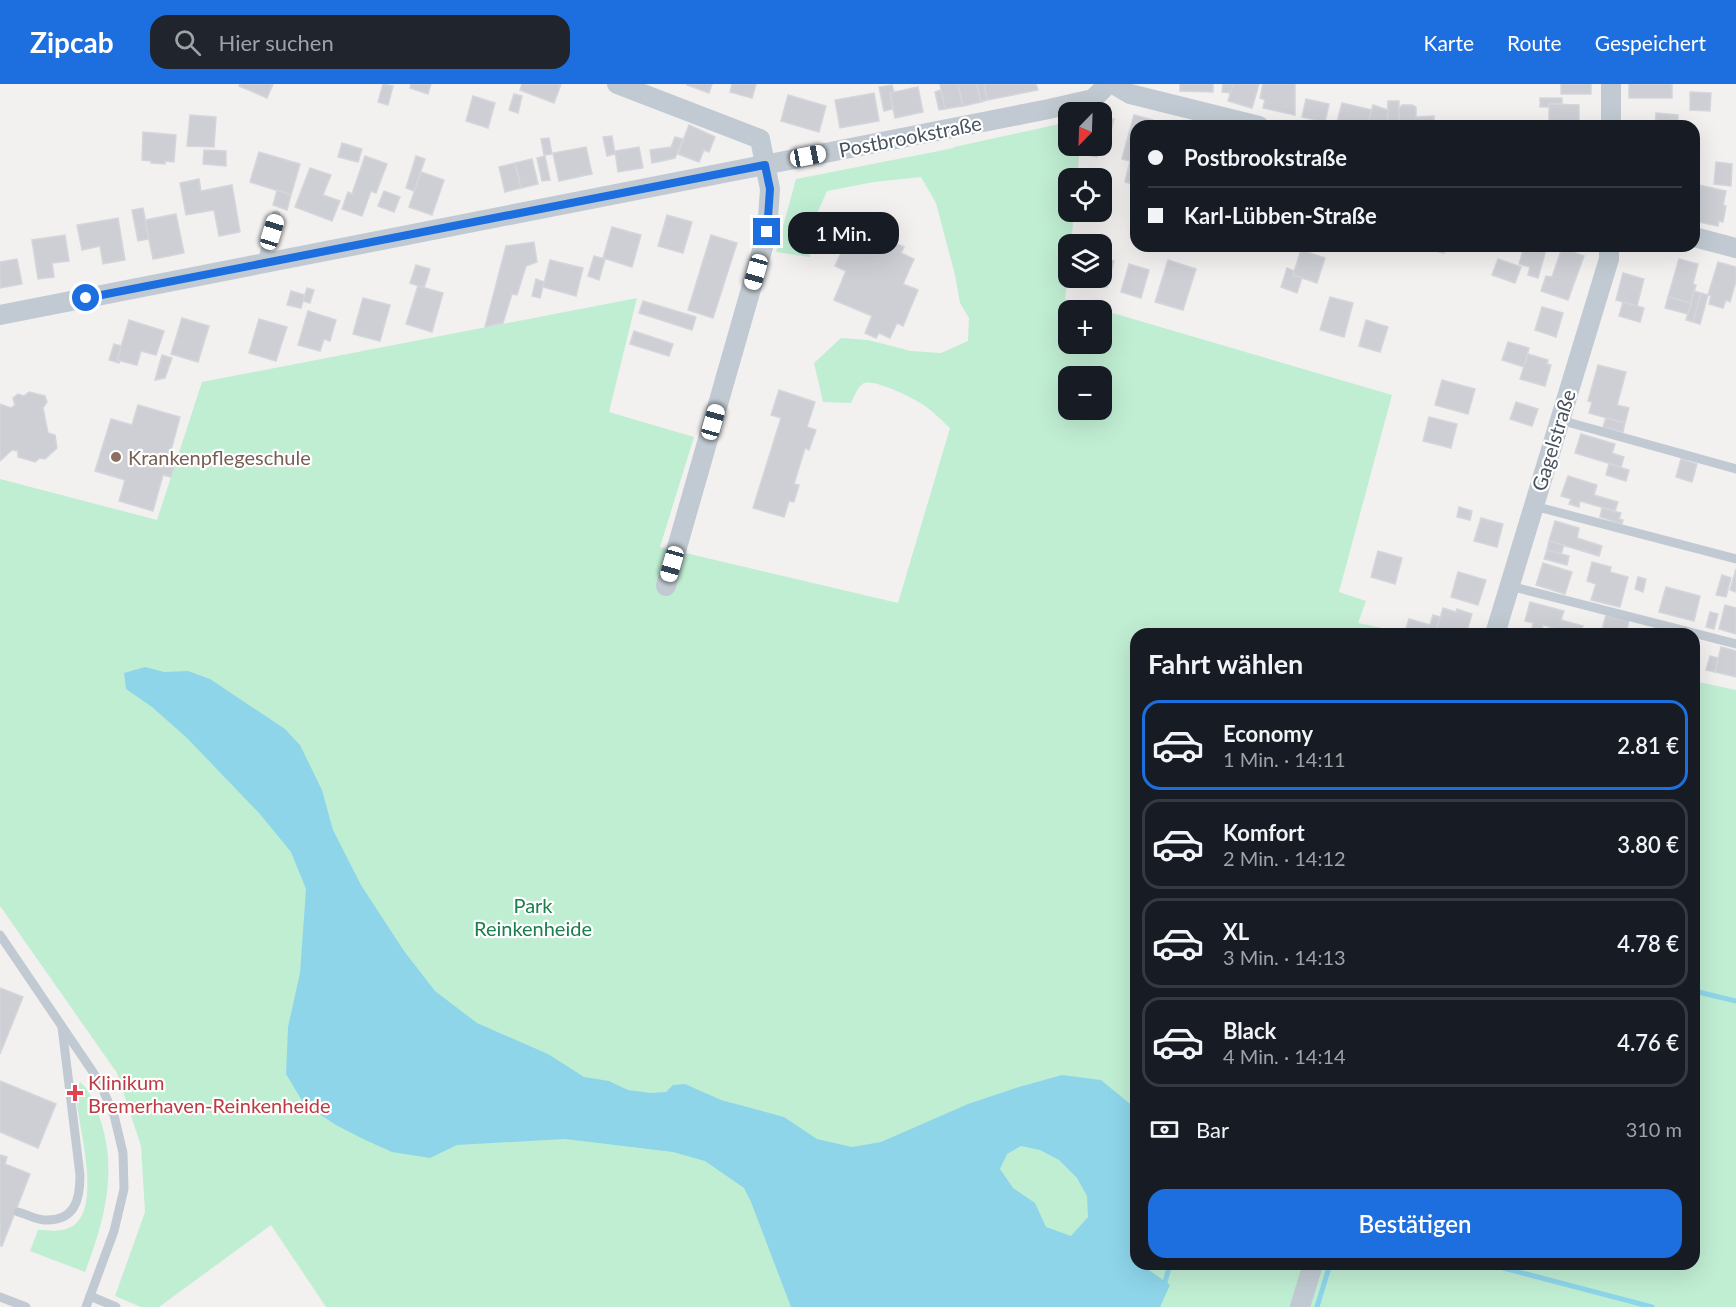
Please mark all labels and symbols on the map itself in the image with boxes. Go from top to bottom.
north arrow [1058,102,1112,156]
street label: Postbrookstraße [837,110,983,162]
car [789,144,827,168]
callout: 1 Min. [788,211,899,253]
car [258,212,286,252]
route end [753,218,780,245]
car [742,252,770,292]
route start [72,284,99,311]
street label: Gagelstraße [1526,386,1580,494]
car [699,402,727,442]
place label: Krankenpflegeschule [128,445,311,469]
marker: Krankenpflegeschule [109,450,123,464]
car [658,544,686,584]
park label: Park Reinkenheide [474,893,592,940]
place label: Klinikum Bremerhaven-Reinkenheide [88,1070,331,1117]
marker: Klinikum Bremerhaven-Reinkenheide [66,1084,84,1102]

